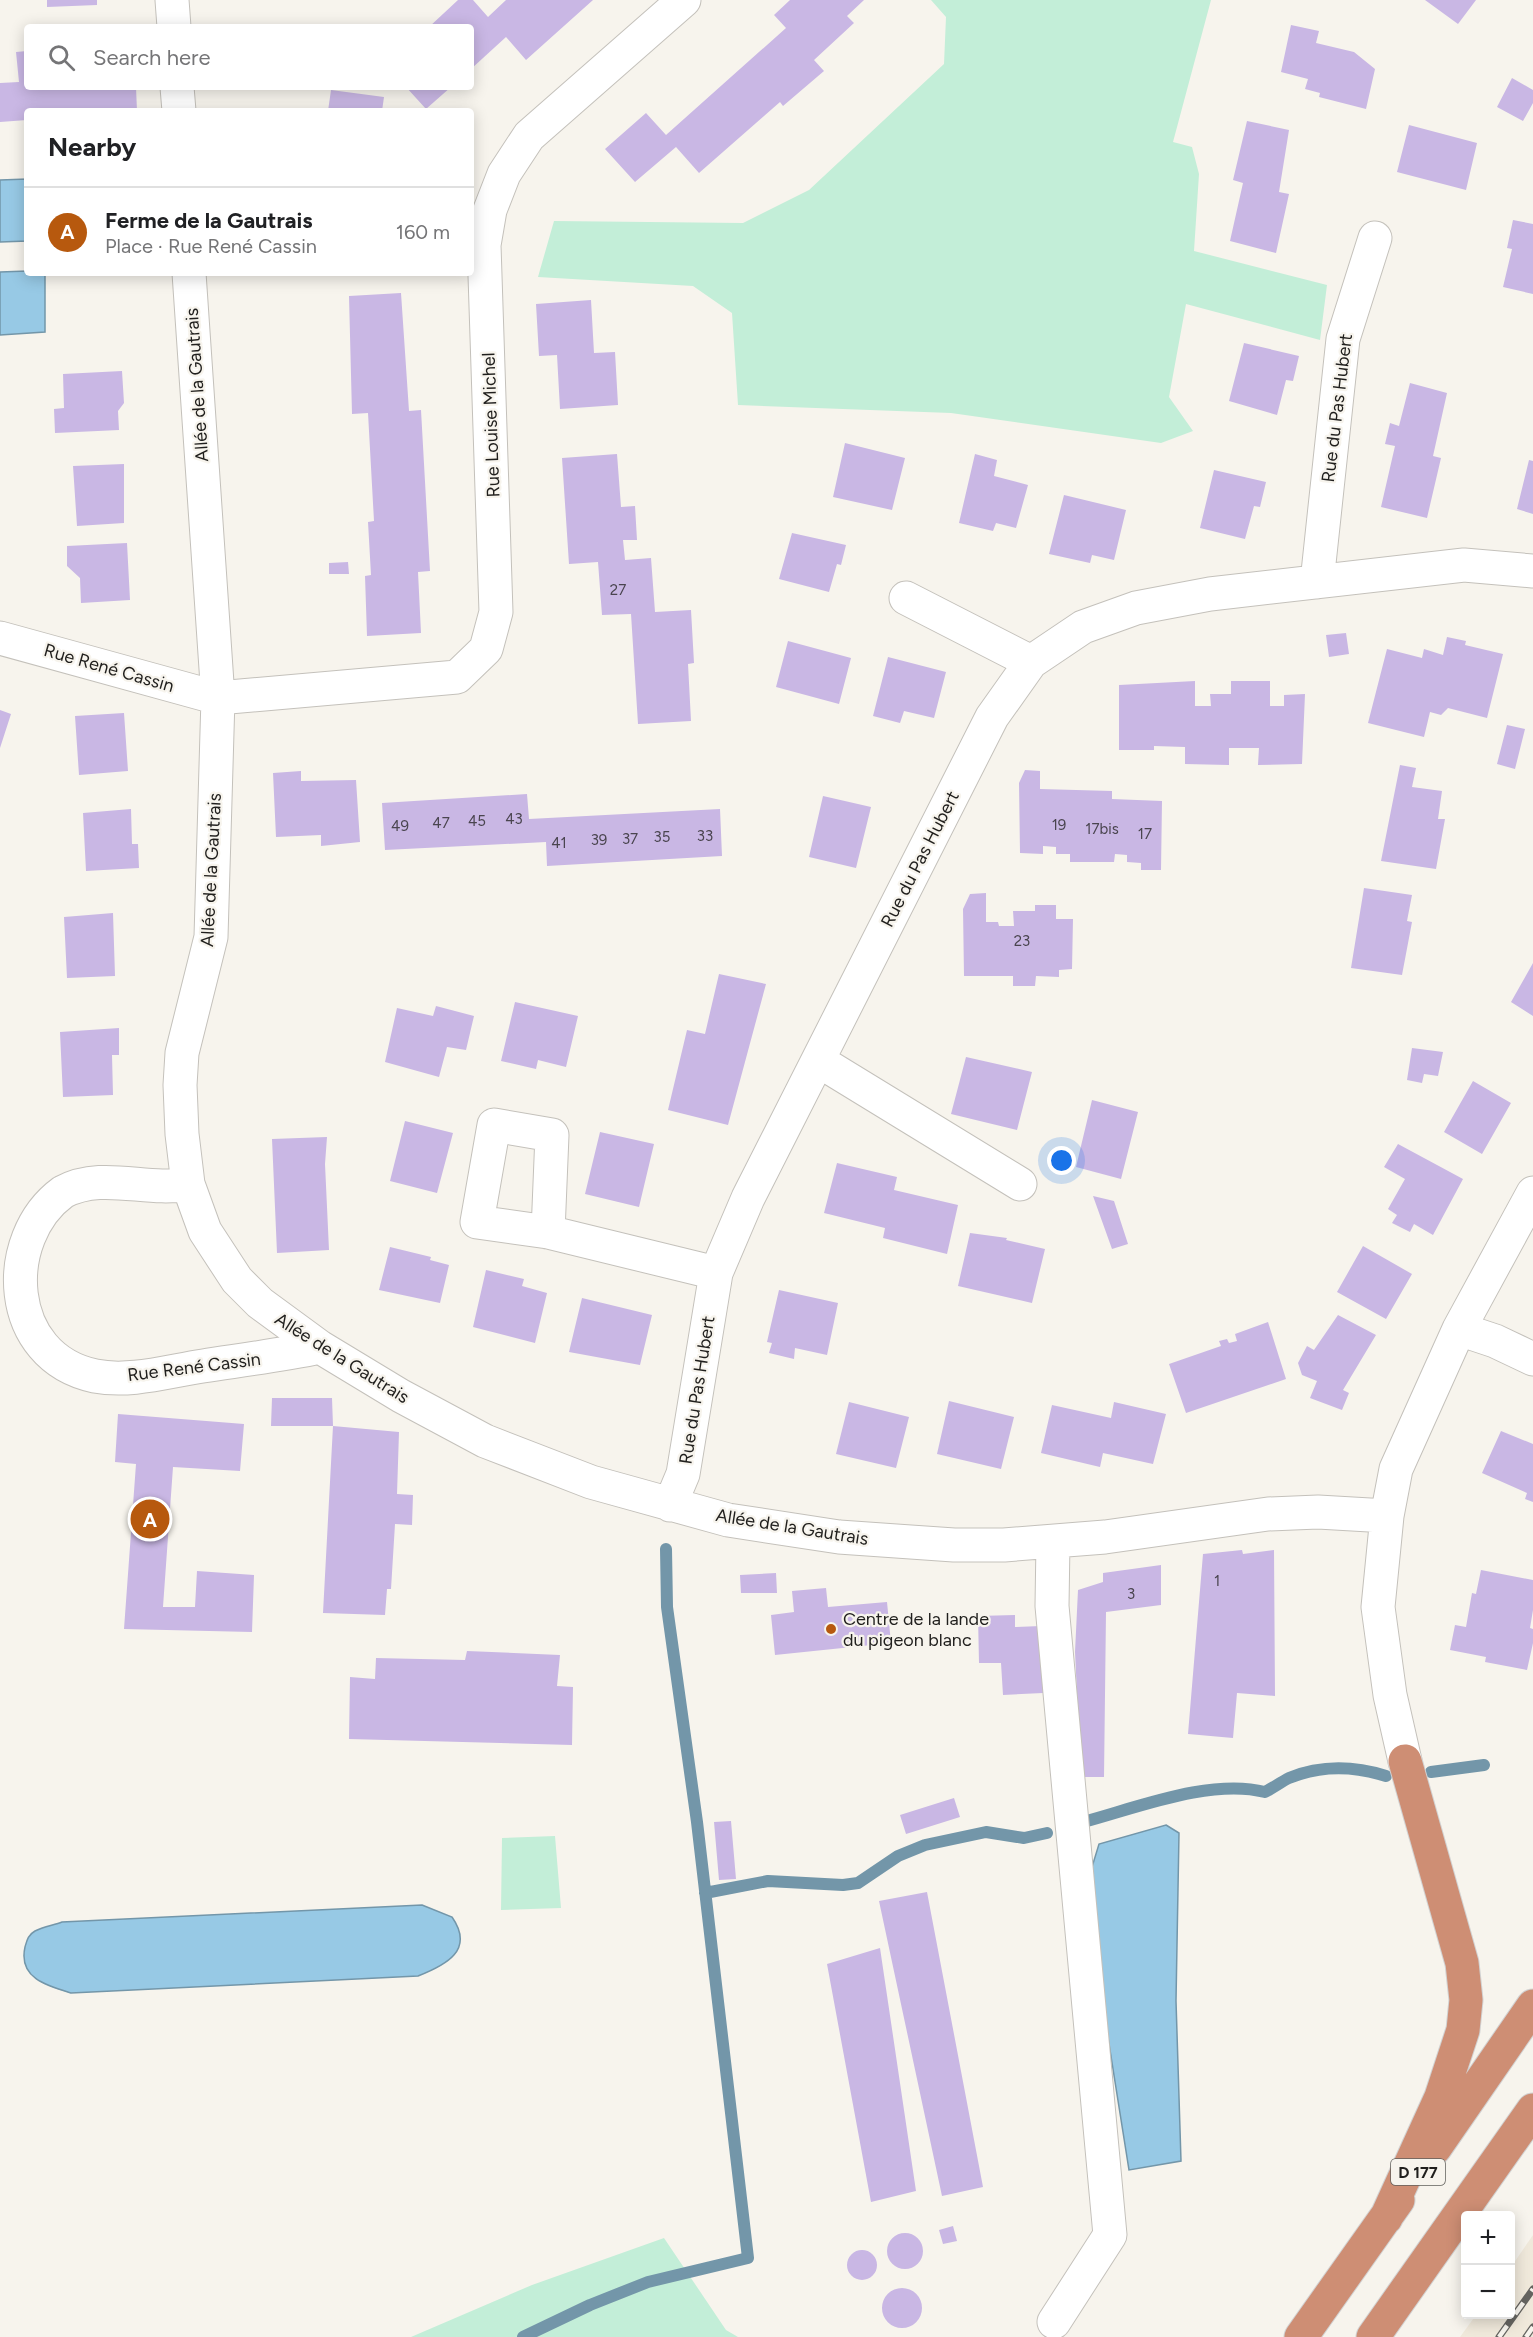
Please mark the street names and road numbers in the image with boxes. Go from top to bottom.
street label: Allée de la Gautrais [181,307,213,463]
street label: Rue du Pas Hubert [1317,332,1357,484]
street label: Rue Louise Michel [477,352,505,498]
street label: Rue René Cassin [41,639,177,697]
street label: Rue du Pas Hubert [876,787,964,931]
street label: Allée de la Gautrais [196,792,226,948]
street label: Allée de la Gautrais [271,1308,413,1408]
street label: Rue du Pas Hubert [674,1314,720,1466]
street label: Rue René Cassin [126,1348,262,1386]
street label: Allée de la Gautrais [714,1504,870,1550]
road number: D 177 [1391,2159,1445,2185]

